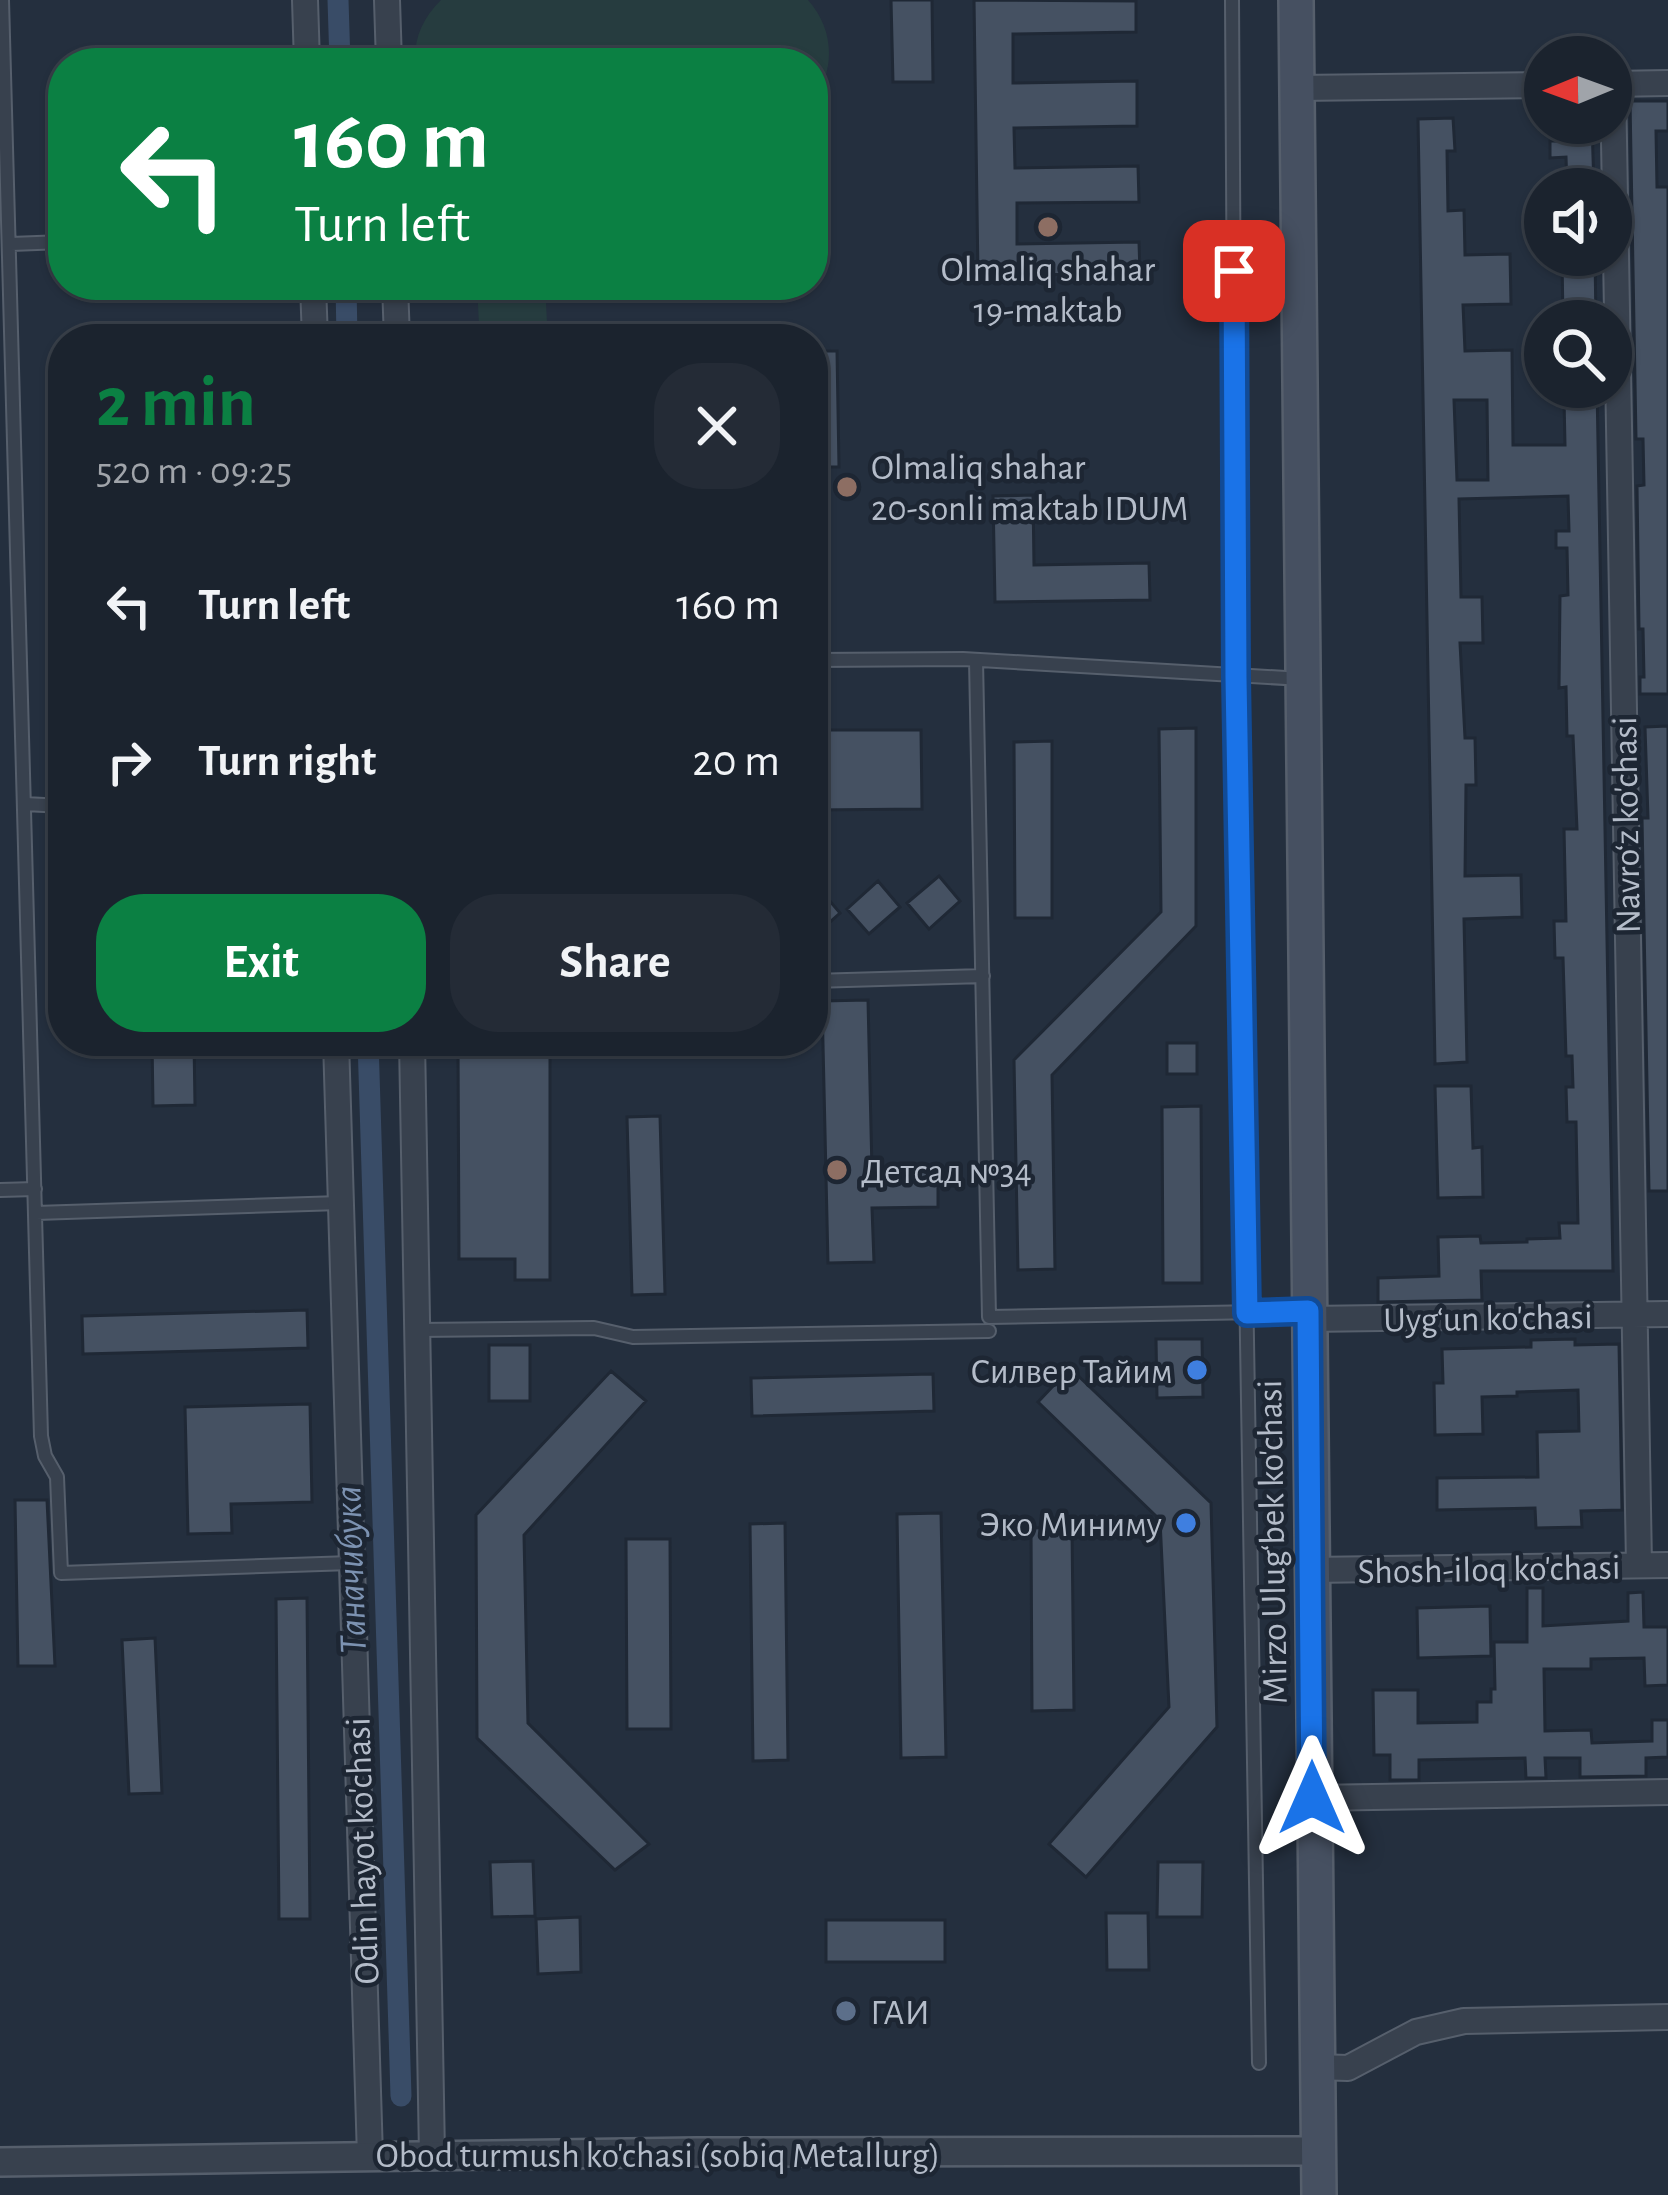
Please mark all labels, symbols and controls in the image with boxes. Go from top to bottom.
north arrow [1524,36,1632,144]
map controls [1524,36,1632,408]
icon: left [96,96,252,252]
text: 160 m [294,100,489,184]
button: sound [1524,168,1632,276]
text: Turn left [294,198,470,252]
marker: Olmaliq shahar 19-maktab [1035,214,1061,240]
pin [1183,220,1285,322]
icon: arrive [1201,238,1267,304]
place label: Olmaliq shahar 19-maktab [941,252,1156,329]
button: search [1524,300,1632,408]
button: close [654,363,780,489]
text: 2 min [96,367,256,439]
place label: Olmaliq shahar 20-sonli maktab IDUM [871,450,1188,527]
text: 520 m · 09:25 [96,452,292,491]
marker: Olmaliq shahar 20-sonli maktab IDUM [834,474,860,500]
icon: left [96,573,162,639]
text: Turn left [198,583,350,628]
text: 160 m [676,583,780,628]
street label: Navro‘z ko'chasi [1607,716,1647,934]
icon: right [96,729,162,795]
text: Turn right [198,739,376,784]
text: 20 m [692,739,780,784]
button: Exit [96,894,426,1032]
button: Share [450,894,780,1032]
place label: Детсад №34 [861,1154,1032,1190]
marker: Детсад №34 [824,1157,850,1183]
street label: Uyg‘un ko'chasi [1383,1299,1593,1339]
place label: Силвер Тайим [970,1354,1173,1390]
marker: Силвер Тайим [1184,1357,1210,1383]
street label: Mirzo Ulug‘bek ko'chasi [1252,1380,1294,1704]
water label: Таначибука [329,1485,374,1655]
place label: Эко Миниму [979,1507,1163,1543]
marker: Эко Миниму [1173,1510,1199,1536]
street label: Shosh-iloq ko'chasi [1357,1550,1621,1590]
street label: Odin hayot ko'chasi [340,1717,386,1985]
position arrow [1249,1735,1375,1861]
place label: ГАИ [870,1995,930,2031]
marker: ГАИ [833,1998,859,2024]
street label: Obod turmush ko'chasi (sobiq Metallurg) [376,2138,940,2174]

